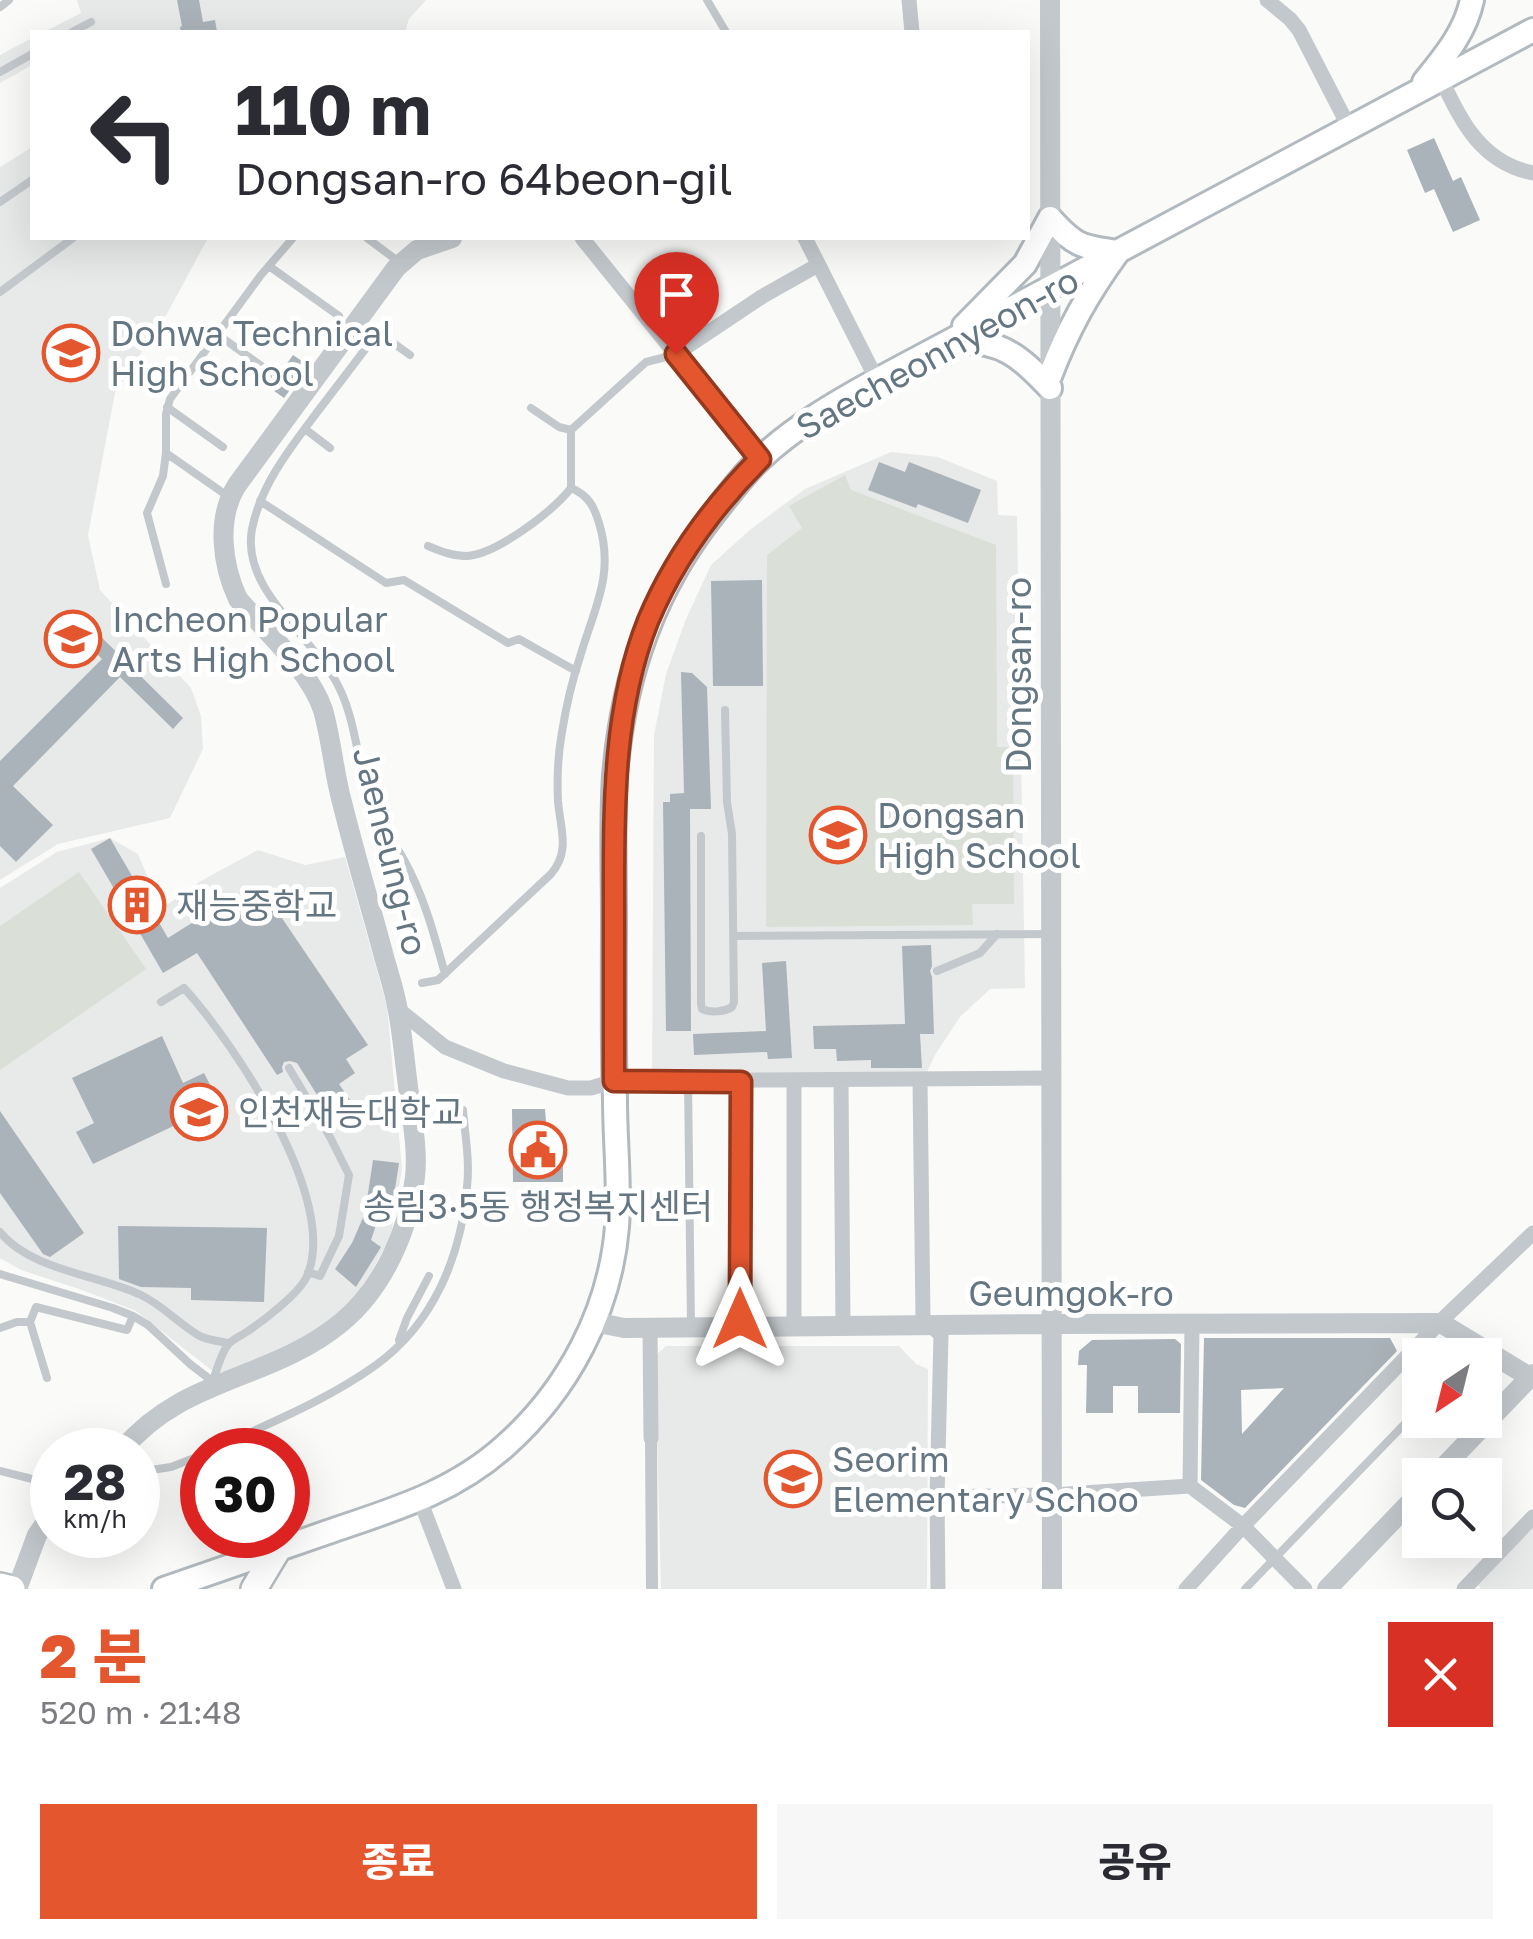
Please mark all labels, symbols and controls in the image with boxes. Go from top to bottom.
text: 110 m [235,66,431,150]
icon: left [70,70,200,200]
text: Dongsan-ro 64beon-gil [235,151,733,205]
pin [634,252,719,355]
street label: Saecheonnyeon-ro [789,258,1085,448]
icon: arrive [649,267,704,322]
place label: Dohwa Technical High School [110,312,393,394]
school or university icon: Dohwa Technical High School [41,323,101,383]
street label: Dongsan-ro [997,577,1039,773]
place label: Incheon Popular Arts High School [112,598,395,680]
school or university icon: Incheon Popular Arts High School [43,609,103,669]
street label: Jaeneung-ro [345,743,437,959]
place label: Dongsan High School [877,794,1081,876]
school or university icon: Dongsan High School [808,805,868,865]
building icon: 재능중학교 [107,875,167,935]
place label: 재능중학교 [176,884,337,926]
school or university icon: 인천재능대학교 [169,1082,229,1142]
place label: 인천재능대학교 [238,1091,463,1133]
public building icon: 송림3·5동 행정복지센터 [508,1120,568,1180]
place label: 송림3·5동 행정복지센터 [363,1185,713,1227]
position arrow [688,1267,792,1371]
street label: Geumgok-ro [968,1272,1174,1314]
north arrow [1402,1338,1502,1438]
map controls [1402,1338,1502,1558]
speed limit sign: 30 [180,1428,310,1558]
place label: Seorim Elementary Schoo [832,1438,1139,1520]
school or university icon: Seorim Elementary Schoo [763,1449,823,1509]
text: 28 [64,1451,126,1511]
button: search [1402,1458,1502,1558]
text: km/h [63,1503,127,1534]
text: 2 분 [40,1619,147,1691]
button: close [1388,1622,1493,1727]
text: 520 m · 21:48 [40,1693,242,1731]
button: 종료 [40,1804,757,1919]
button: 공유 [777,1804,1493,1919]

